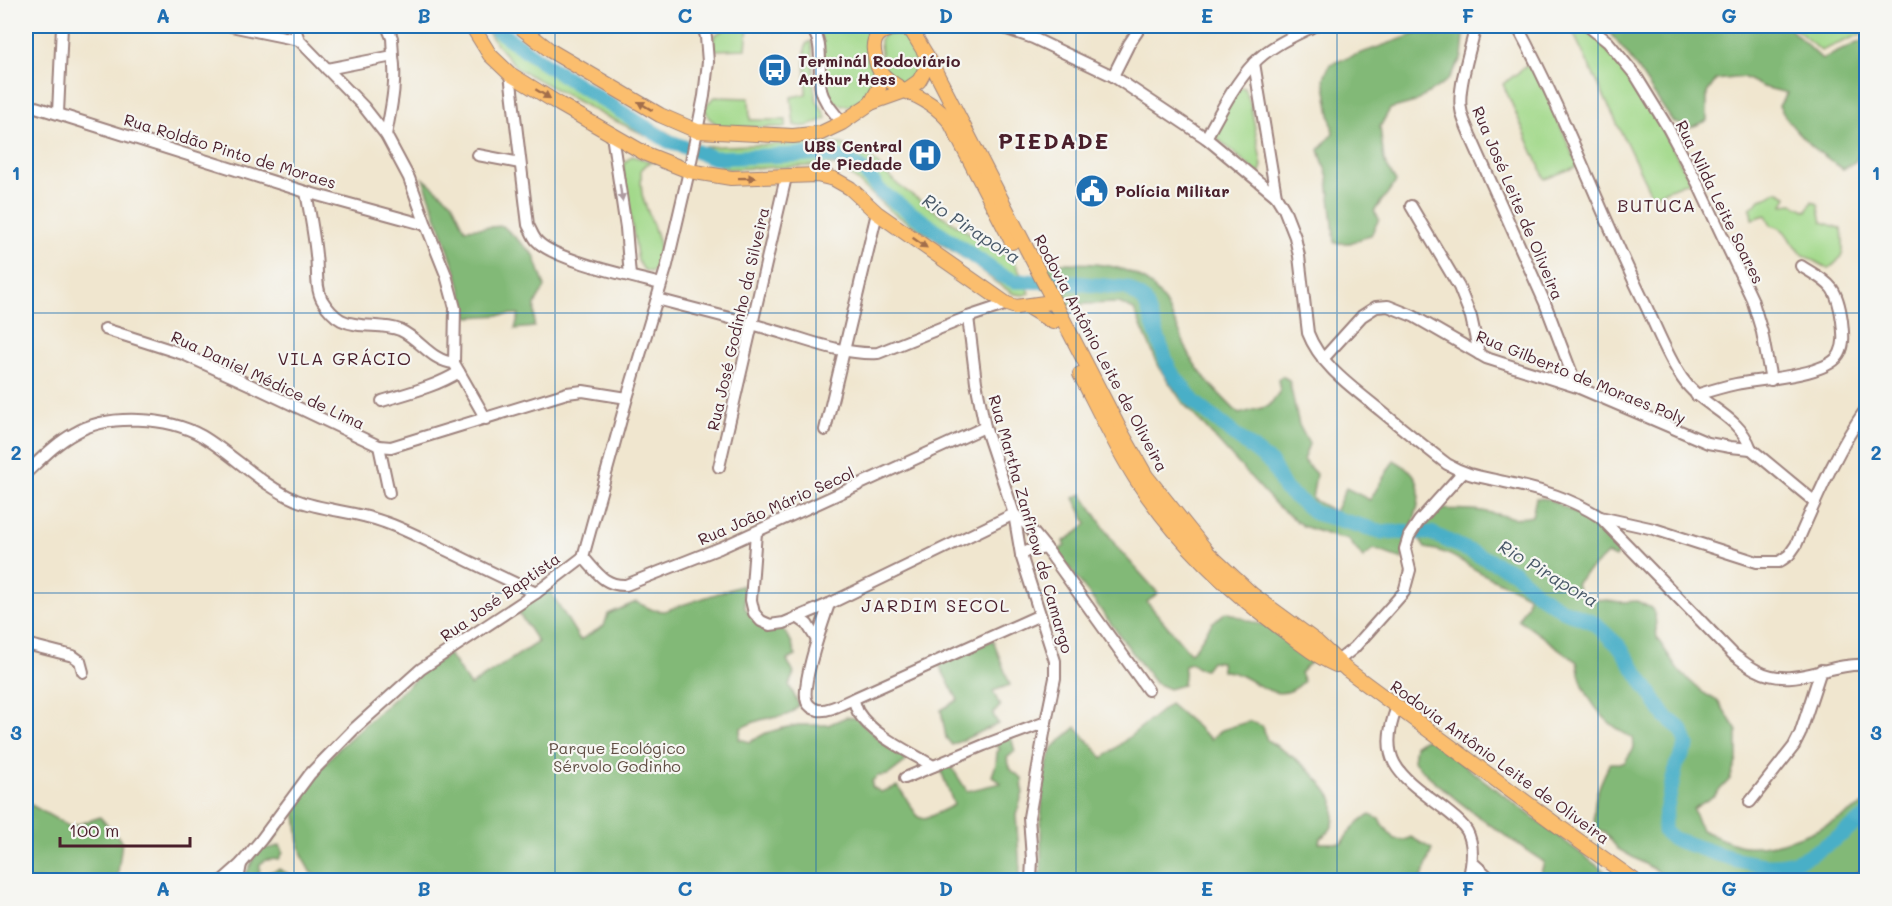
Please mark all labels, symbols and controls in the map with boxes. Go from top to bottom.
text: A [156,2,170,28]
text: B [417,2,431,28]
text: C [678,2,693,28]
text: D [939,2,953,28]
text: E [1201,2,1213,28]
text: F [1462,2,1475,28]
text: G [1721,2,1737,28]
place label: Terminál Rodoviário Arthur Hess [798,50,961,89]
bus stop icon: Terminál Rodoviário Arthur Hess [757,52,793,88]
one-way arrow [534,89,551,100]
one-way arrow [637,101,653,112]
street label: Rua José Leite de Oliveira [1468,103,1569,303]
street label: Rua Roldão Pinto de Moraes [121,108,339,193]
street label: Rua Nilda Leite Soares [1672,117,1769,287]
district label: PIEDADE [998,126,1110,155]
place label: UBS Central de Piedade [804,135,902,174]
hospital icon: UBS Central de Piedade [907,137,943,173]
text: 1 [12,159,20,185]
text: 1 [1872,159,1880,185]
one-way arrow [737,173,756,182]
public building icon: Polícia Militar [1074,173,1110,209]
place label: Polícia Militar [1115,180,1229,201]
one-way arrow [616,183,625,202]
water label: Rio Pirapora [918,188,1025,269]
district label: BUTUCA [1617,193,1697,217]
street label: Rua José Godinho da Silveira [702,205,773,433]
street label: Rodovia Antônio Leite de Oliveira [1030,230,1173,475]
one-way arrow [912,237,928,248]
street label: Rua Daniel Médice de Lima [168,325,368,434]
street label: Rua Gilberto de Moraes Poly [1473,325,1689,428]
district label: VILA GRÁCIO [278,346,412,370]
street label: Rua Martha Zanfirow de Camargo [984,392,1078,655]
text: 2 [10,439,22,465]
text: 2 [1870,439,1882,465]
street label: Rua João Mário Secol [694,462,857,550]
water label: Rio Pirapora [1494,534,1603,612]
street label: Rua José Baptista [436,547,564,646]
district label: JARDIM SECOL [861,593,1011,617]
street label: Rodovia Antônio Leite de Oliveira [1387,675,1614,848]
text: 3 [10,719,22,745]
text: 3 [1870,719,1882,745]
park label: Parque Ecológico Sérvolo Godinho [549,737,685,776]
scale bar [60,810,190,848]
text: 100 m [69,818,119,842]
text: A [156,875,170,901]
text: B [417,875,431,901]
text: C [678,875,693,901]
text: D [939,875,953,901]
text: E [1201,875,1213,901]
text: F [1462,875,1475,901]
text: G [1721,875,1737,901]

